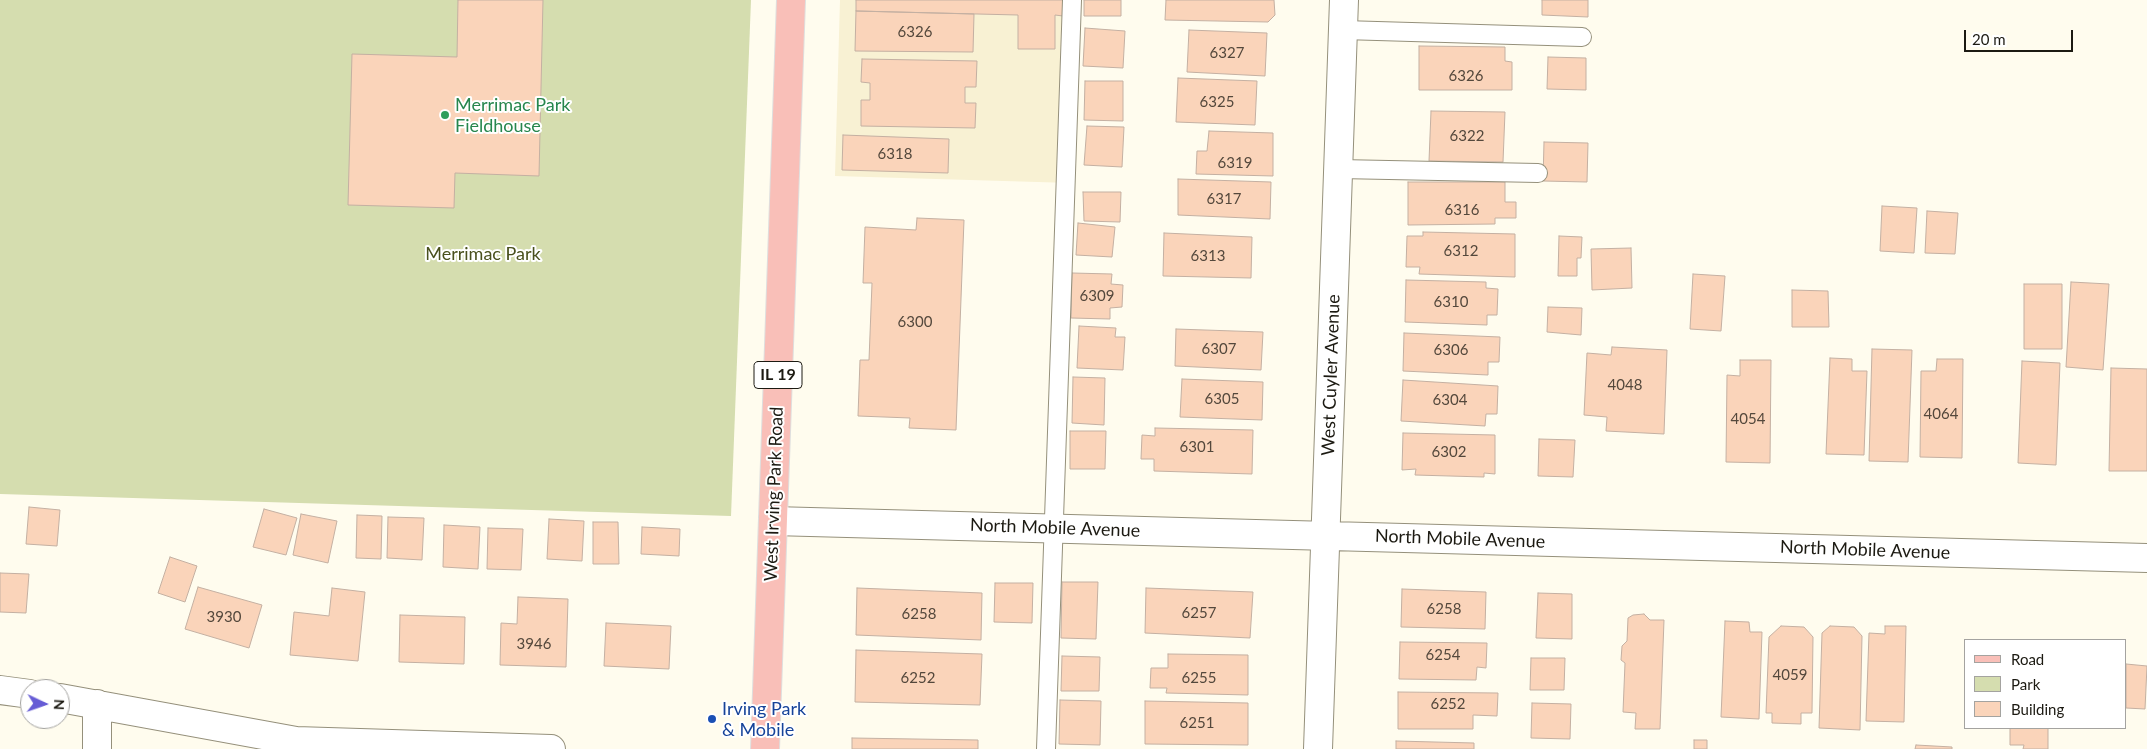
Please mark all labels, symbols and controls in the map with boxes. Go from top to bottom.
scale bar [1967,20,2076,52]
house number: 6326 [898,23,932,41]
text: 20 m [1972,30,2006,48]
house number: 6327 [1210,44,1244,62]
house number: 6326 [1449,67,1483,85]
house number: 6325 [1200,93,1234,111]
place label: Merrimac Park Fieldhouse [455,94,570,136]
marker: Merrimac Park Fieldhouse [439,109,451,121]
house number: 6322 [1450,127,1484,145]
house number: 6318 [878,145,912,163]
house number: 6319 [1218,154,1252,172]
house number: 6317 [1207,190,1241,208]
house number: 6316 [1445,201,1479,219]
house number: 6312 [1444,242,1478,260]
park label: Merrimac Park [425,243,541,265]
house number: 6313 [1191,247,1225,265]
house number: 6309 [1080,287,1114,305]
house number: 6310 [1434,293,1468,311]
street label: West Cuyler Avenue [1317,294,1345,456]
house number: 6300 [898,313,932,331]
house number: 6307 [1202,340,1236,358]
house number: 6306 [1434,341,1468,359]
road number: IL 19 [754,362,802,388]
house number: 4048 [1608,376,1642,394]
house number: 6305 [1205,390,1239,408]
house number: 6304 [1433,391,1467,409]
house number: 4064 [1924,405,1958,423]
street label: West Irving Park Road [760,406,788,582]
house number: 4054 [1731,410,1765,428]
house number: 6301 [1180,438,1214,456]
house number: 6302 [1432,443,1466,461]
street label: North Mobile Avenue [970,514,1140,542]
street label: North Mobile Avenue [1375,525,1545,553]
street label: North Mobile Avenue [1780,536,1950,564]
house number: 6258 [1427,600,1461,618]
house number: 6257 [1182,604,1216,622]
house number: 6258 [902,605,936,623]
house number: 3930 [207,608,241,626]
house number: 3946 [517,635,551,653]
legend [1964,639,2127,729]
house number: 6254 [1426,646,1460,664]
text: Road [2011,650,2044,668]
house number: 4059 [1773,666,1807,684]
house number: 6252 [901,669,935,687]
house number: 6255 [1182,669,1216,687]
text: Park [2011,675,2040,693]
north arrow [20,679,70,729]
house number: 6252 [1431,695,1465,713]
place label: Irving Park & Mobile [722,698,806,741]
text: N [51,699,68,711]
text: Building [2011,700,2064,718]
marker: Irving Park & Mobile [706,713,718,725]
house number: 6251 [1180,714,1214,732]

